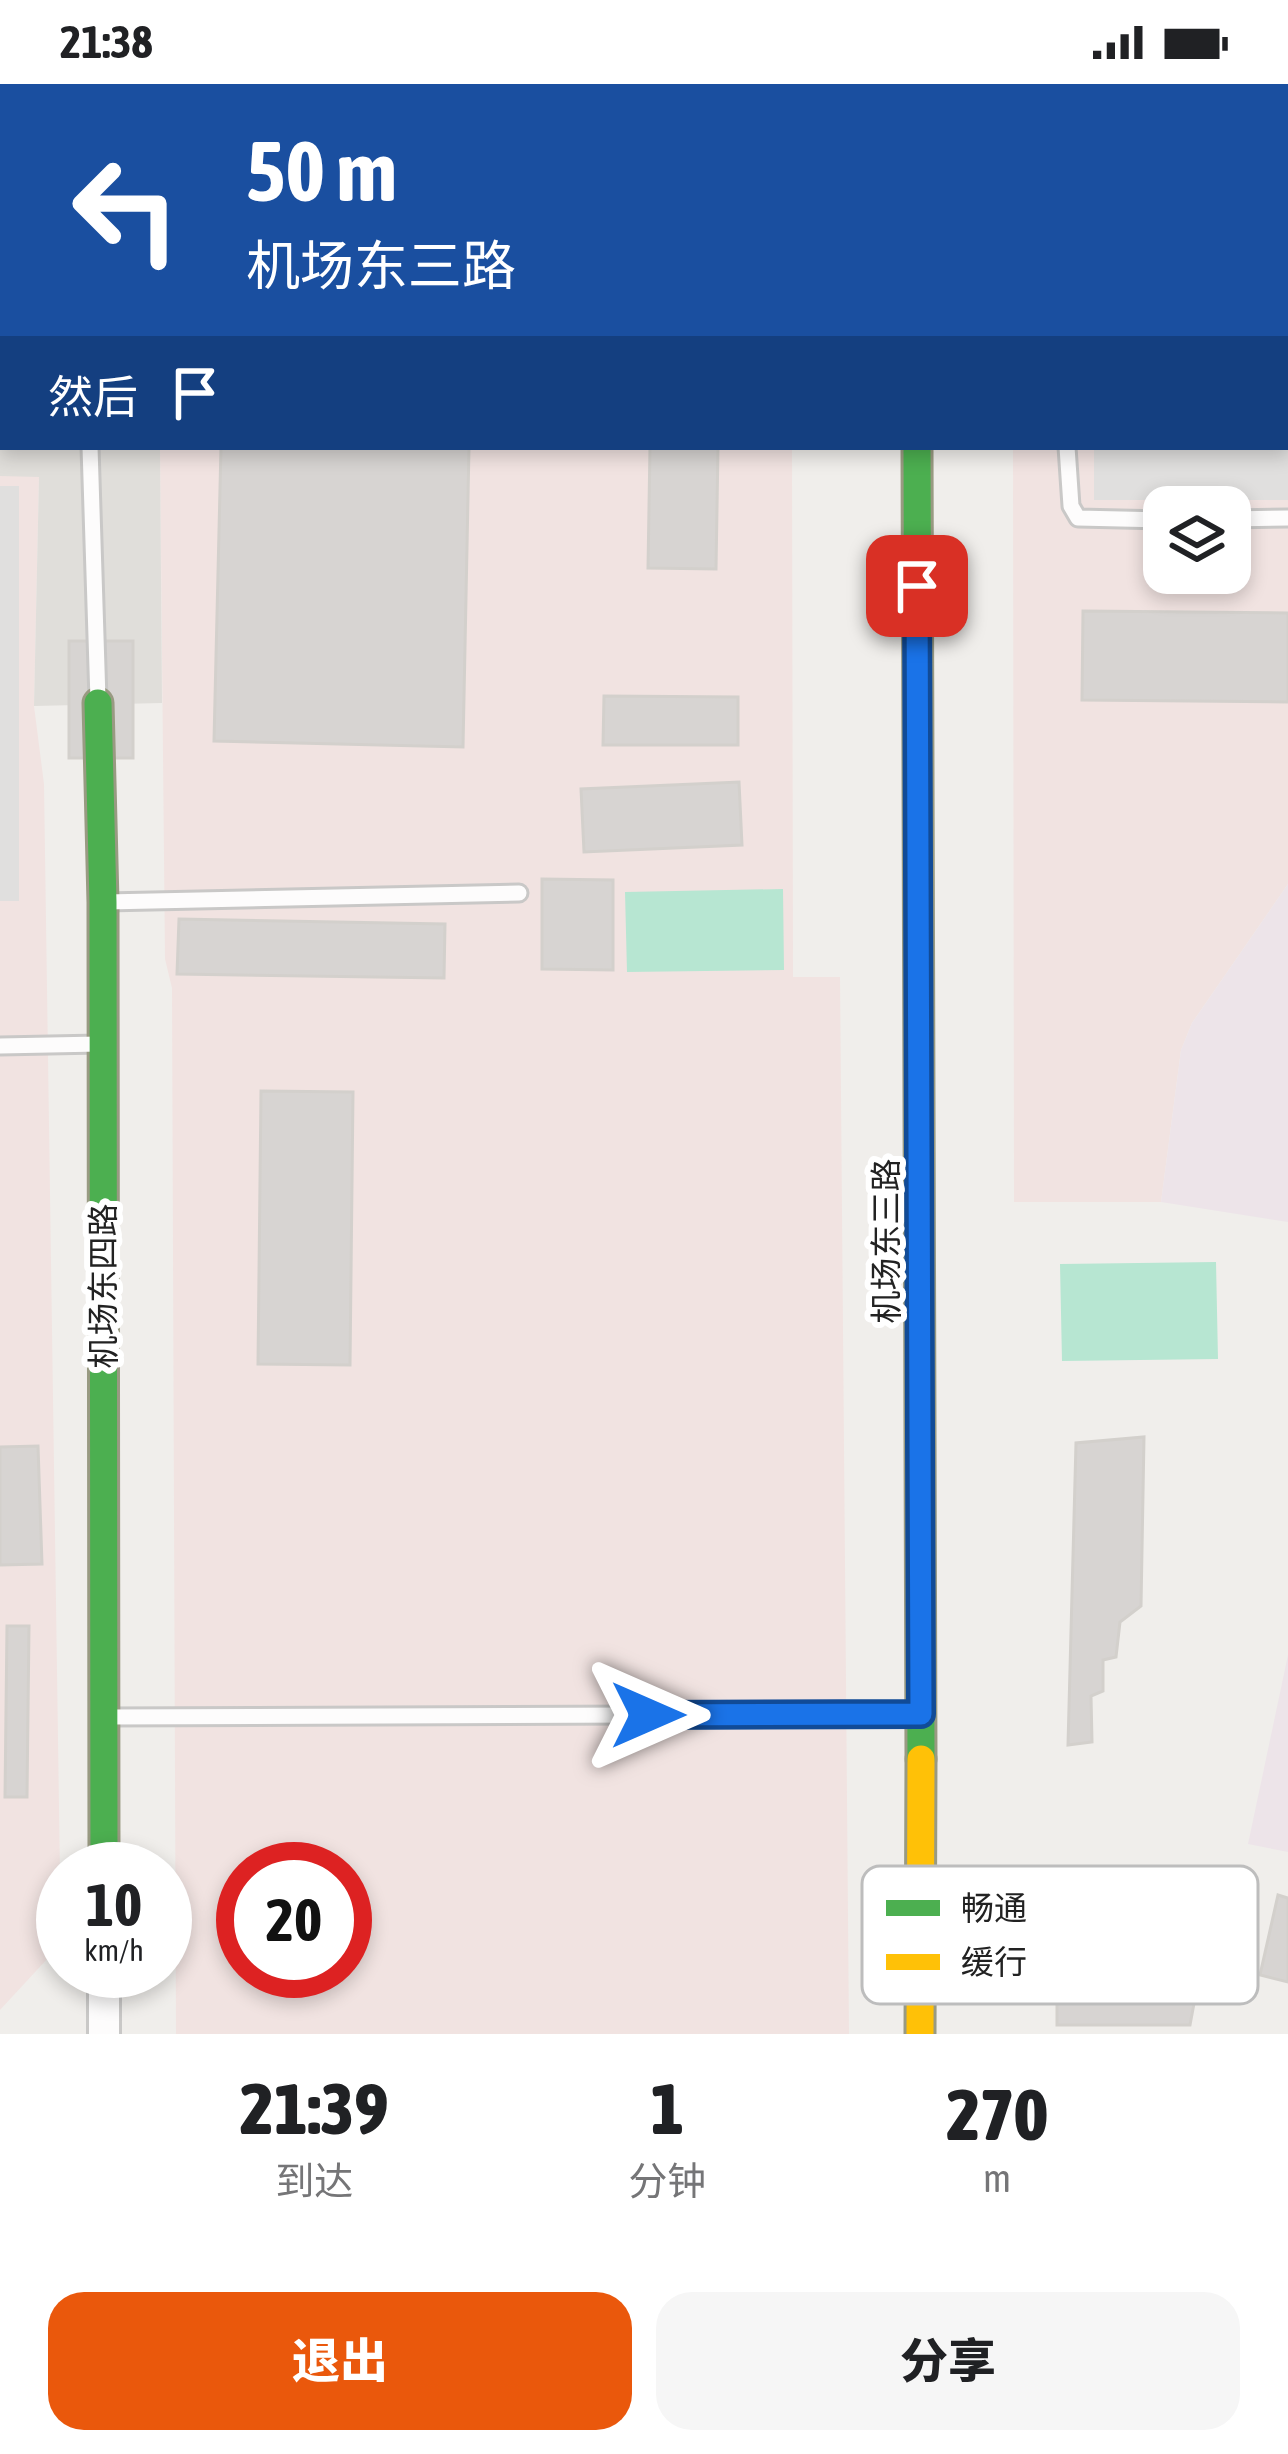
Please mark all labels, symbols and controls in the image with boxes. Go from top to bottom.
text: 21:38 [60,16,153,68]
text: 50 m [246,123,397,219]
icon: left [48,132,204,288]
text: 机场东三路 [246,235,516,296]
icon: arrive [162,360,228,426]
text: 然后 [48,371,138,423]
map controls [1143,486,1251,594]
button: layers [1143,486,1251,594]
pin [866,535,968,637]
icon: arrive [884,553,950,619]
street label: 机场东三路 [867,1159,905,1324]
street label: 机场东四路 [84,1204,122,1369]
position arrow [585,1652,711,1778]
speed limit sign: 20 [216,1842,372,1998]
legend [862,1866,1258,2004]
text: 10 [86,1870,142,1939]
text: 畅通 [961,1889,1027,1927]
text: km/h [84,1933,144,1967]
text: 缓行 [961,1943,1027,1981]
text: 21:39 [240,2067,388,2149]
text: 1 [650,2067,684,2149]
text: 270 [946,2073,1048,2155]
text: m [983,2156,1011,2200]
text: 到达 [275,2159,353,2203]
text: 分钟 [628,2159,706,2203]
button: 退出 [48,2292,632,2430]
button: 分享 [656,2292,1240,2430]

